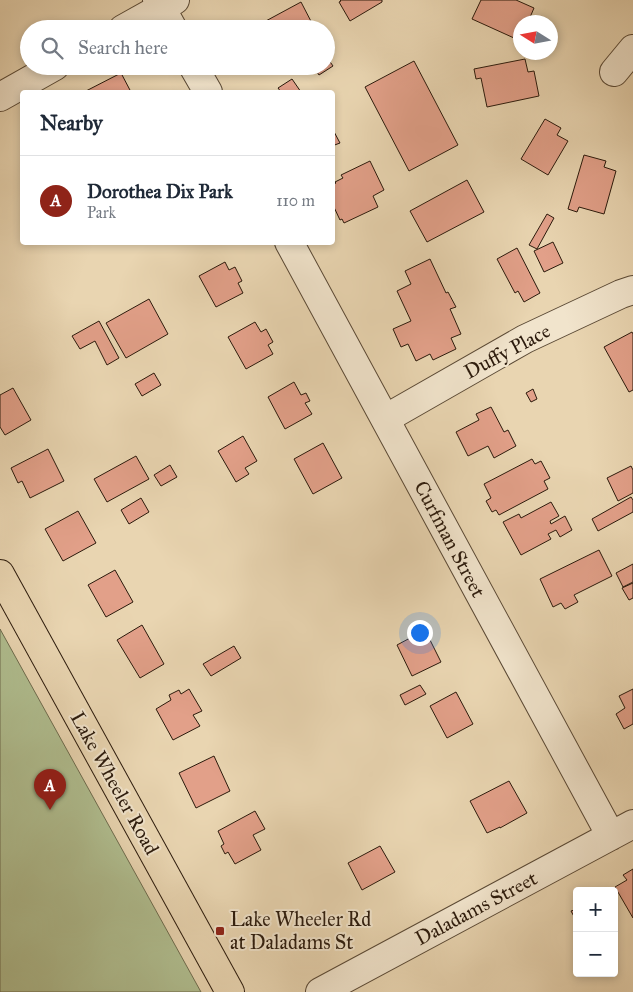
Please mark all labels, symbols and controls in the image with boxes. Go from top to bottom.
north arrow [513,15,558,60]
search box [20,20,335,75]
icon: search [38,34,66,62]
text: Search here [78,36,168,59]
text: Nearby [40,110,103,136]
text: Dorothea Dix Park [87,180,233,203]
text: A [51,191,61,210]
text: 110 m [276,191,315,210]
text: Park [87,203,116,222]
street label: Duffy Place [460,318,554,384]
street label: Curfman Street [409,477,491,601]
your location [407,620,433,646]
street label: Lake Wheeler Road [66,707,164,859]
pin: A [34,769,66,810]
street label: Daladams Street [411,866,541,950]
map controls [573,887,618,977]
button: + [573,887,618,932]
place label: Lake Wheeler Rd at Daladams St [230,907,371,954]
marker: Lake Wheeler Rd at Daladams St [214,925,226,937]
button: − [573,932,618,977]

